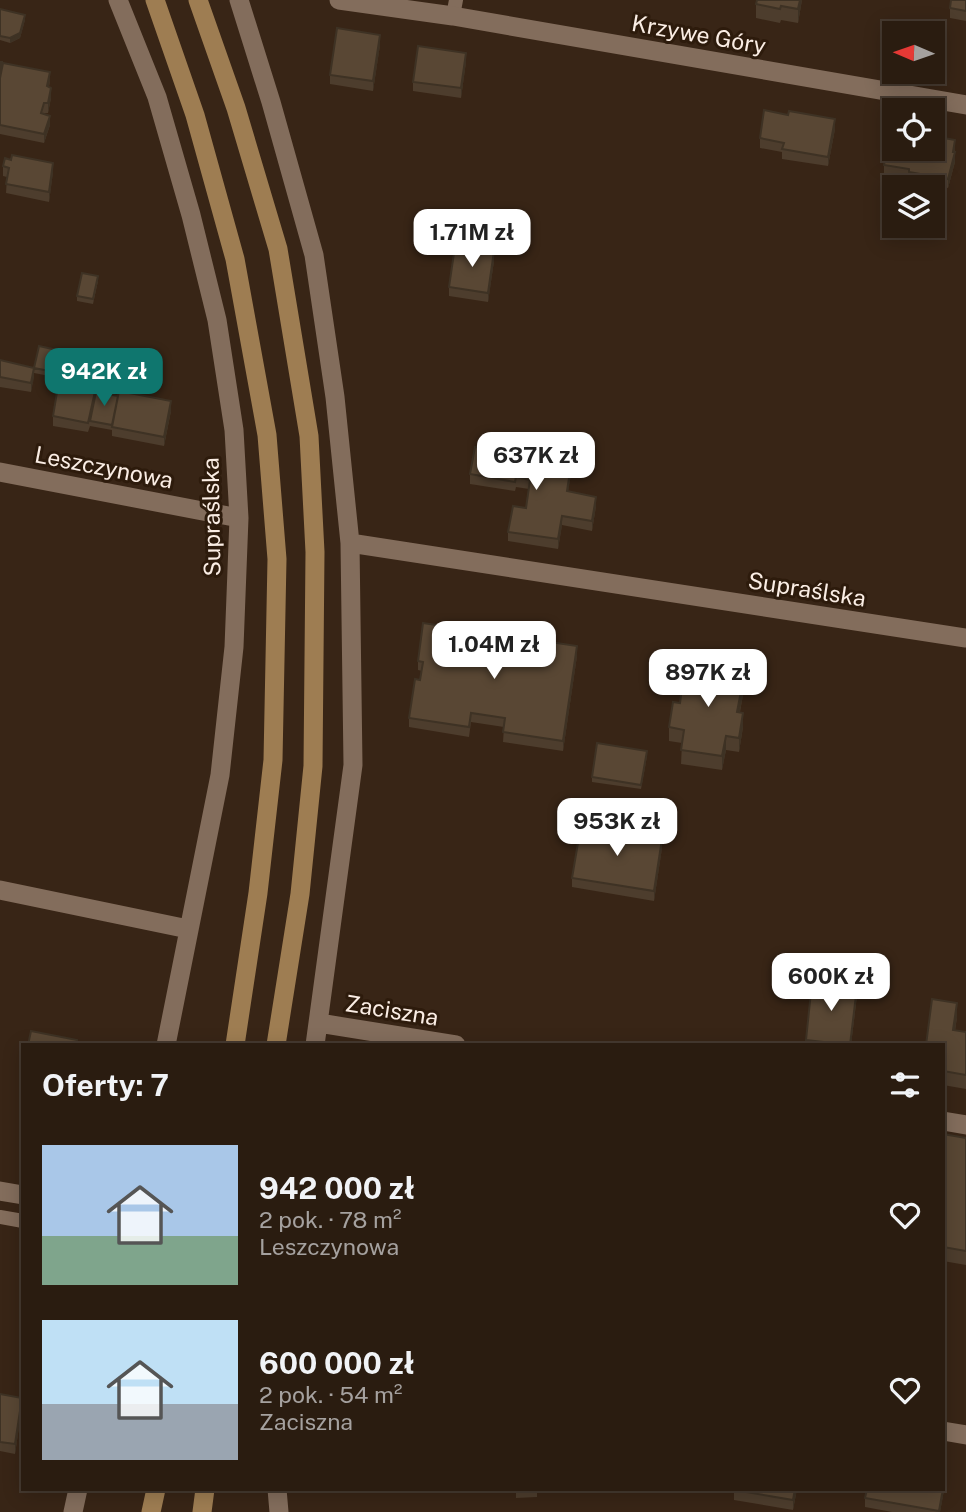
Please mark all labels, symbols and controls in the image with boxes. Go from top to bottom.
street label: Krzywe Góry [630,9,768,59]
north arrow [882,21,945,84]
map controls [882,21,945,238]
button: locate [882,98,945,161]
button: layers [882,175,945,238]
pin: 1.71M zł [400,210,544,269]
text: 1.71M zł [430,218,514,245]
pin: 942K zł [39,348,169,408]
text: 942K zł [61,357,147,384]
pin: 637K zł [471,433,601,492]
street label: Leszczynowa [33,440,175,494]
text: 637K zł [493,441,579,468]
street label: Supraślska [196,457,226,577]
street label: Supraślska [746,566,868,612]
pin: 1.04M zł [422,622,566,681]
text: 1.04M zł [448,630,540,657]
pin: 897K zł [643,650,773,709]
text: 897K zł [665,658,751,685]
pin: 953K zł [552,798,682,858]
text: 953K zł [573,807,661,834]
pin: 600K zł [766,954,896,1013]
text: 600K zł [788,962,874,989]
street label: Zaciszna [343,989,441,1031]
icon: filters [886,1066,924,1104]
text: Oferty: 7 [42,1067,169,1103]
text: 942 000 zł [259,1170,415,1206]
icon: home [98,1173,182,1257]
icon: heart [886,1196,924,1234]
text: 2 pok. · 78 m² [259,1206,401,1233]
text: Leszczynowa [259,1233,399,1260]
text: 600 000 zł [259,1345,415,1381]
icon: home [98,1348,182,1432]
icon: heart [886,1371,924,1409]
text: 2 pok. · 54 m² [259,1381,402,1408]
text: Zaciszna [259,1408,353,1435]

